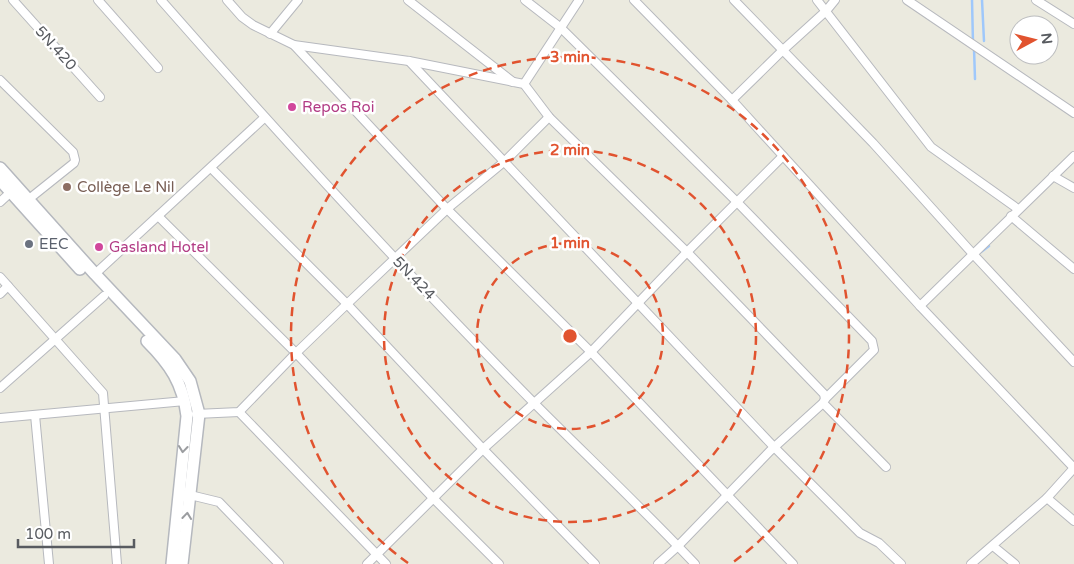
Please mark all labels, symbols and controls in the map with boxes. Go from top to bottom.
north arrow [1009,15,1059,65]
street label: 5N.420 [31,22,81,74]
text: N [1037,32,1056,45]
text: 3 min [550,48,590,66]
place label: Repos Roi [302,98,374,116]
marker: Repos Roi [286,101,298,113]
text: 2 min [550,141,590,159]
place label: Collège Le Nil [77,178,175,196]
marker: Collège Le Nil [61,181,73,193]
text: 1 min [550,234,590,252]
place label: EEC [39,235,68,253]
marker: EEC [23,238,35,250]
place label: Gasland Hotel [109,238,209,256]
marker: Gasland Hotel [93,241,105,253]
street label: 5N.424 [389,253,439,303]
centre of rings [561,327,579,345]
one-way arrow [178,446,189,454]
one-way arrow [181,511,192,519]
scale bar [18,516,134,548]
text: 100 m [25,525,71,543]

